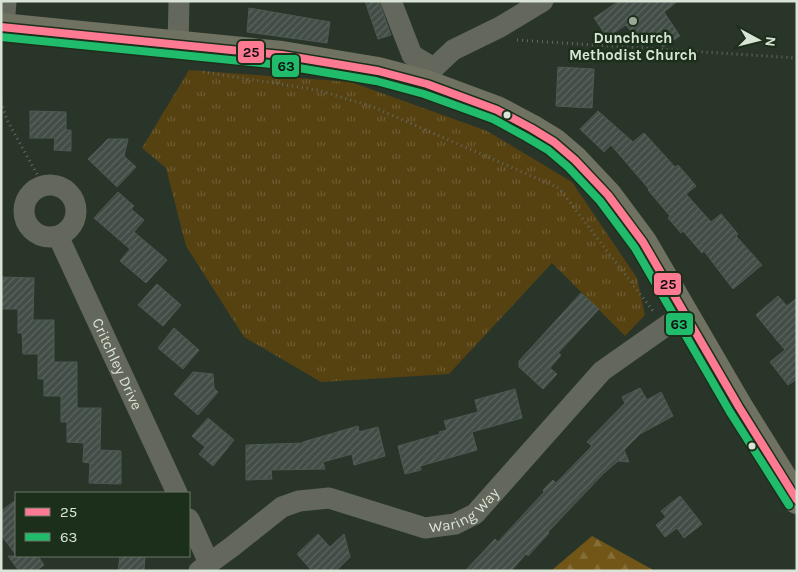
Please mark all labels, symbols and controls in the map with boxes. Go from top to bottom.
marker: Dunchurch Methodist Church [627,15,639,27]
north arrow [733,15,783,65]
place label: Dunchurch Methodist Church [569,29,697,64]
text: N [761,36,779,48]
line badge: 25 [237,40,265,64]
text: 25 [243,44,259,61]
line badge: 63 [271,54,300,78]
text: 63 [277,58,295,75]
unlabelled marker [502,110,512,120]
line badge: 25 [653,272,682,296]
text: 25 [660,276,676,293]
line badge: 63 [665,312,694,336]
street label: Critchley Drive [88,315,146,413]
text: 63 [670,316,688,333]
unlabelled marker [747,441,757,451]
street label: Waring Way [428,484,503,536]
legend [15,492,190,557]
text: 25 [60,503,77,521]
text: 63 [60,528,77,546]

